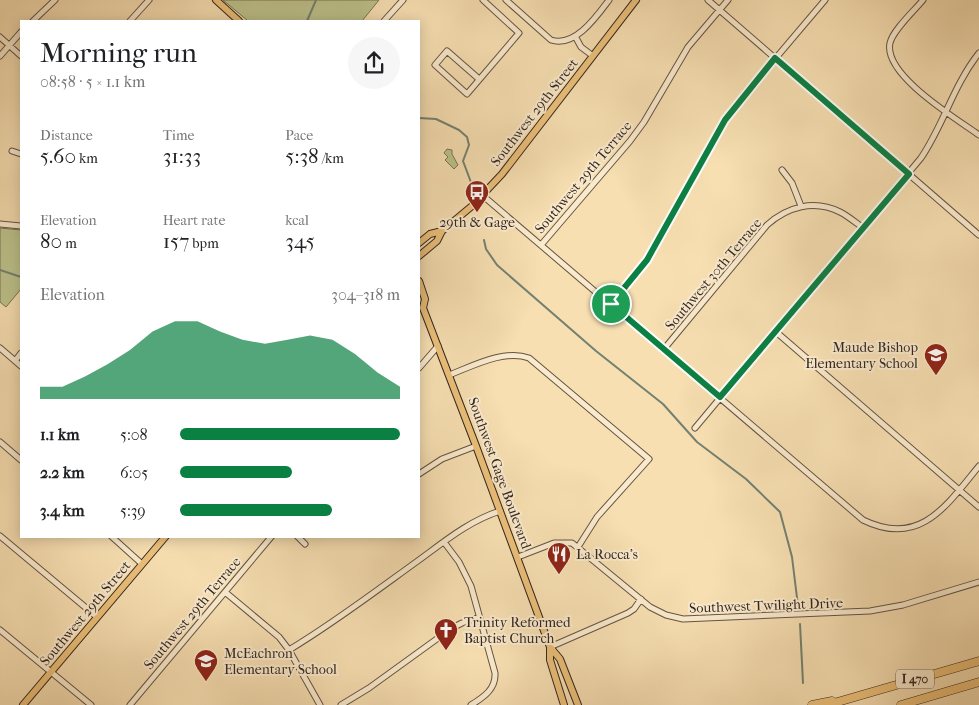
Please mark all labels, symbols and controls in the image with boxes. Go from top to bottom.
text: Morning run [40,36,197,69]
button: share [348,37,400,89]
street label: Southwest 29th Street [487,55,582,170]
text: 08:58 · 5 × 1.1 km [40,72,145,91]
street label: Southwest 29th Terrace [531,117,636,237]
text: Distance [40,127,93,144]
text: Time [163,127,194,144]
text: Pace [285,127,313,144]
text: 5.60 [40,144,76,168]
text: 31:33 [163,144,201,168]
text: 5:38 [285,144,319,168]
text: km [76,150,98,167]
text: /km [319,150,344,167]
bus stop icon: 29th & Gage [464,179,490,213]
text: Elevation [40,212,97,229]
text: Heart rate [163,212,225,229]
text: kcal [285,212,309,229]
place label: 29th & Gage [439,214,515,231]
street label: Southwest 30th Terrace [662,215,765,334]
text: 80 [40,229,62,253]
text: 157 [163,229,189,253]
text: 345 [285,229,315,253]
text: m [62,235,77,252]
text: bpm [189,235,219,252]
pin [590,283,632,325]
text: Elevation [40,285,105,304]
text: 304–318 m [331,285,400,304]
icon: arrive [597,290,625,318]
place label: Maude Bishop Elementary School [805,339,918,372]
school or university icon: Maude Bishop Elementary School [923,342,949,376]
street label: Southwest Gage Boulevard [464,395,535,552]
text: 1.1 km [40,425,79,444]
text: 5:08 [120,425,148,444]
text: 2.2 km [40,463,85,482]
text: 6:05 [120,463,148,482]
text: 3.4 km [40,501,84,520]
text: 5:39 [120,501,146,520]
restaurant icon: La Rocca's [546,541,572,575]
place label: La Rocca's [576,546,638,563]
street label: Southwest 29th Terrace [140,553,245,673]
street label: Southwest 29th Street [36,557,134,669]
street label: Southwest Twilight Drive [689,594,843,617]
place label: Trinity Reformed Baptist Church [464,614,571,647]
church icon: Trinity Reformed Baptist Church [433,617,459,651]
place label: McEachron Elementary School [224,645,337,678]
school or university icon: McEachron Elementary School [193,648,219,682]
road number: I 470 [896,670,934,689]

